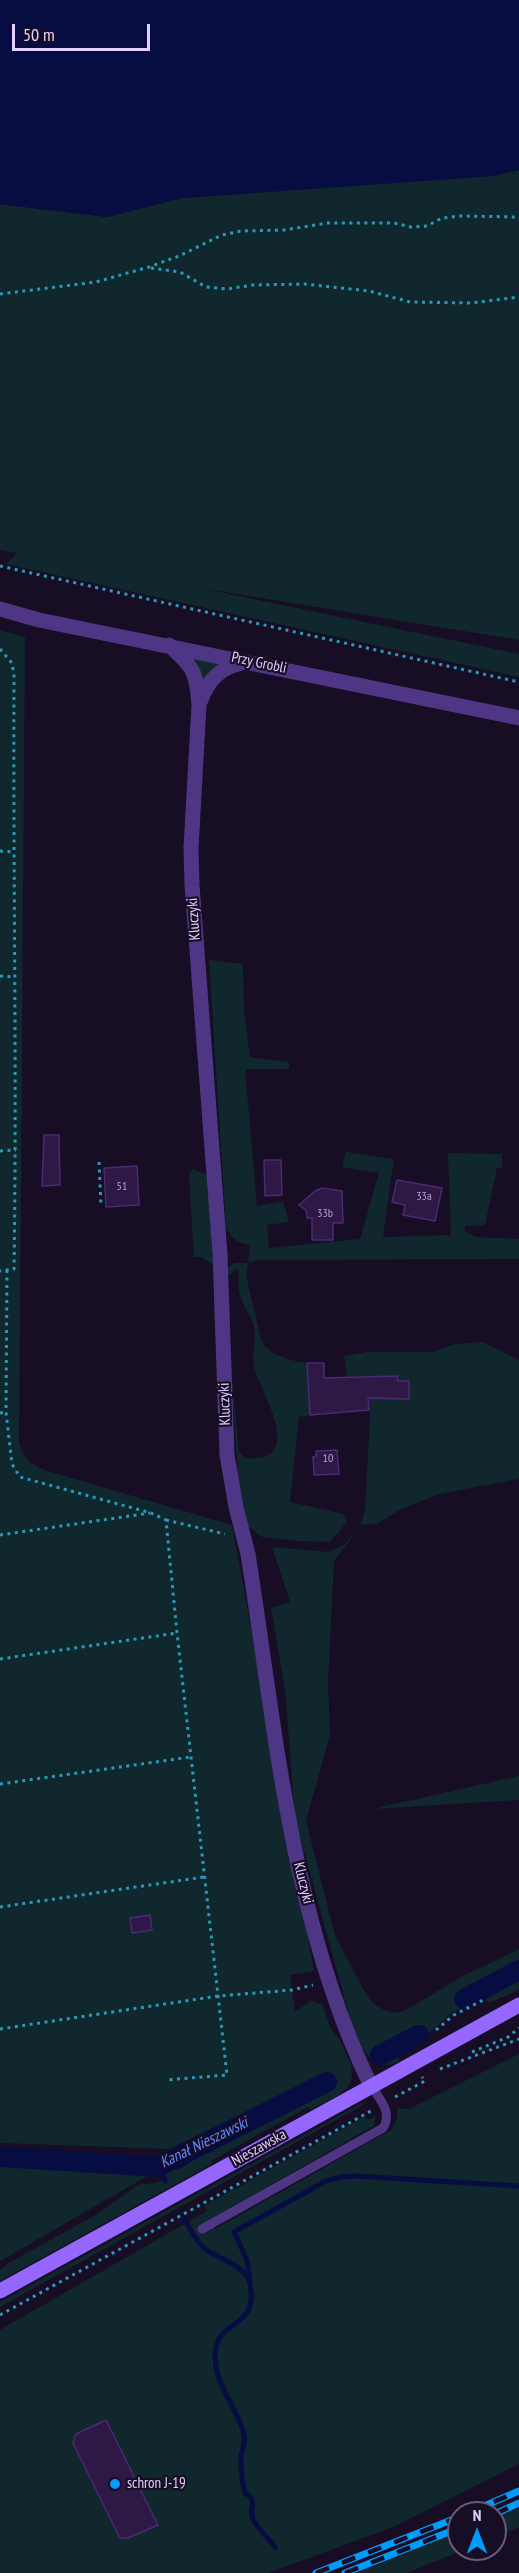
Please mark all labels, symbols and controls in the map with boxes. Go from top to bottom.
scale bar [15,12,153,50]
text: 50 m [23,23,55,46]
street label: Przy Grobli [230,648,288,678]
street label: Kluczyki [184,897,204,941]
house number: 51 [117,1180,127,1194]
house number: 33a [416,1190,432,1204]
house number: 33b [317,1207,333,1221]
street label: Kluczyki [215,1382,235,1426]
house number: 10 [323,1452,333,1466]
street label: Kluczyki [289,1860,317,1906]
water label: Kanał Nieszawski [157,2113,251,2173]
street label: Nieszawska [229,2126,289,2170]
place label: schron J-19 [127,2475,186,2493]
marker: schron J-19 [108,2477,122,2491]
north arrow [447,2501,507,2561]
text: N [473,2505,481,2525]

